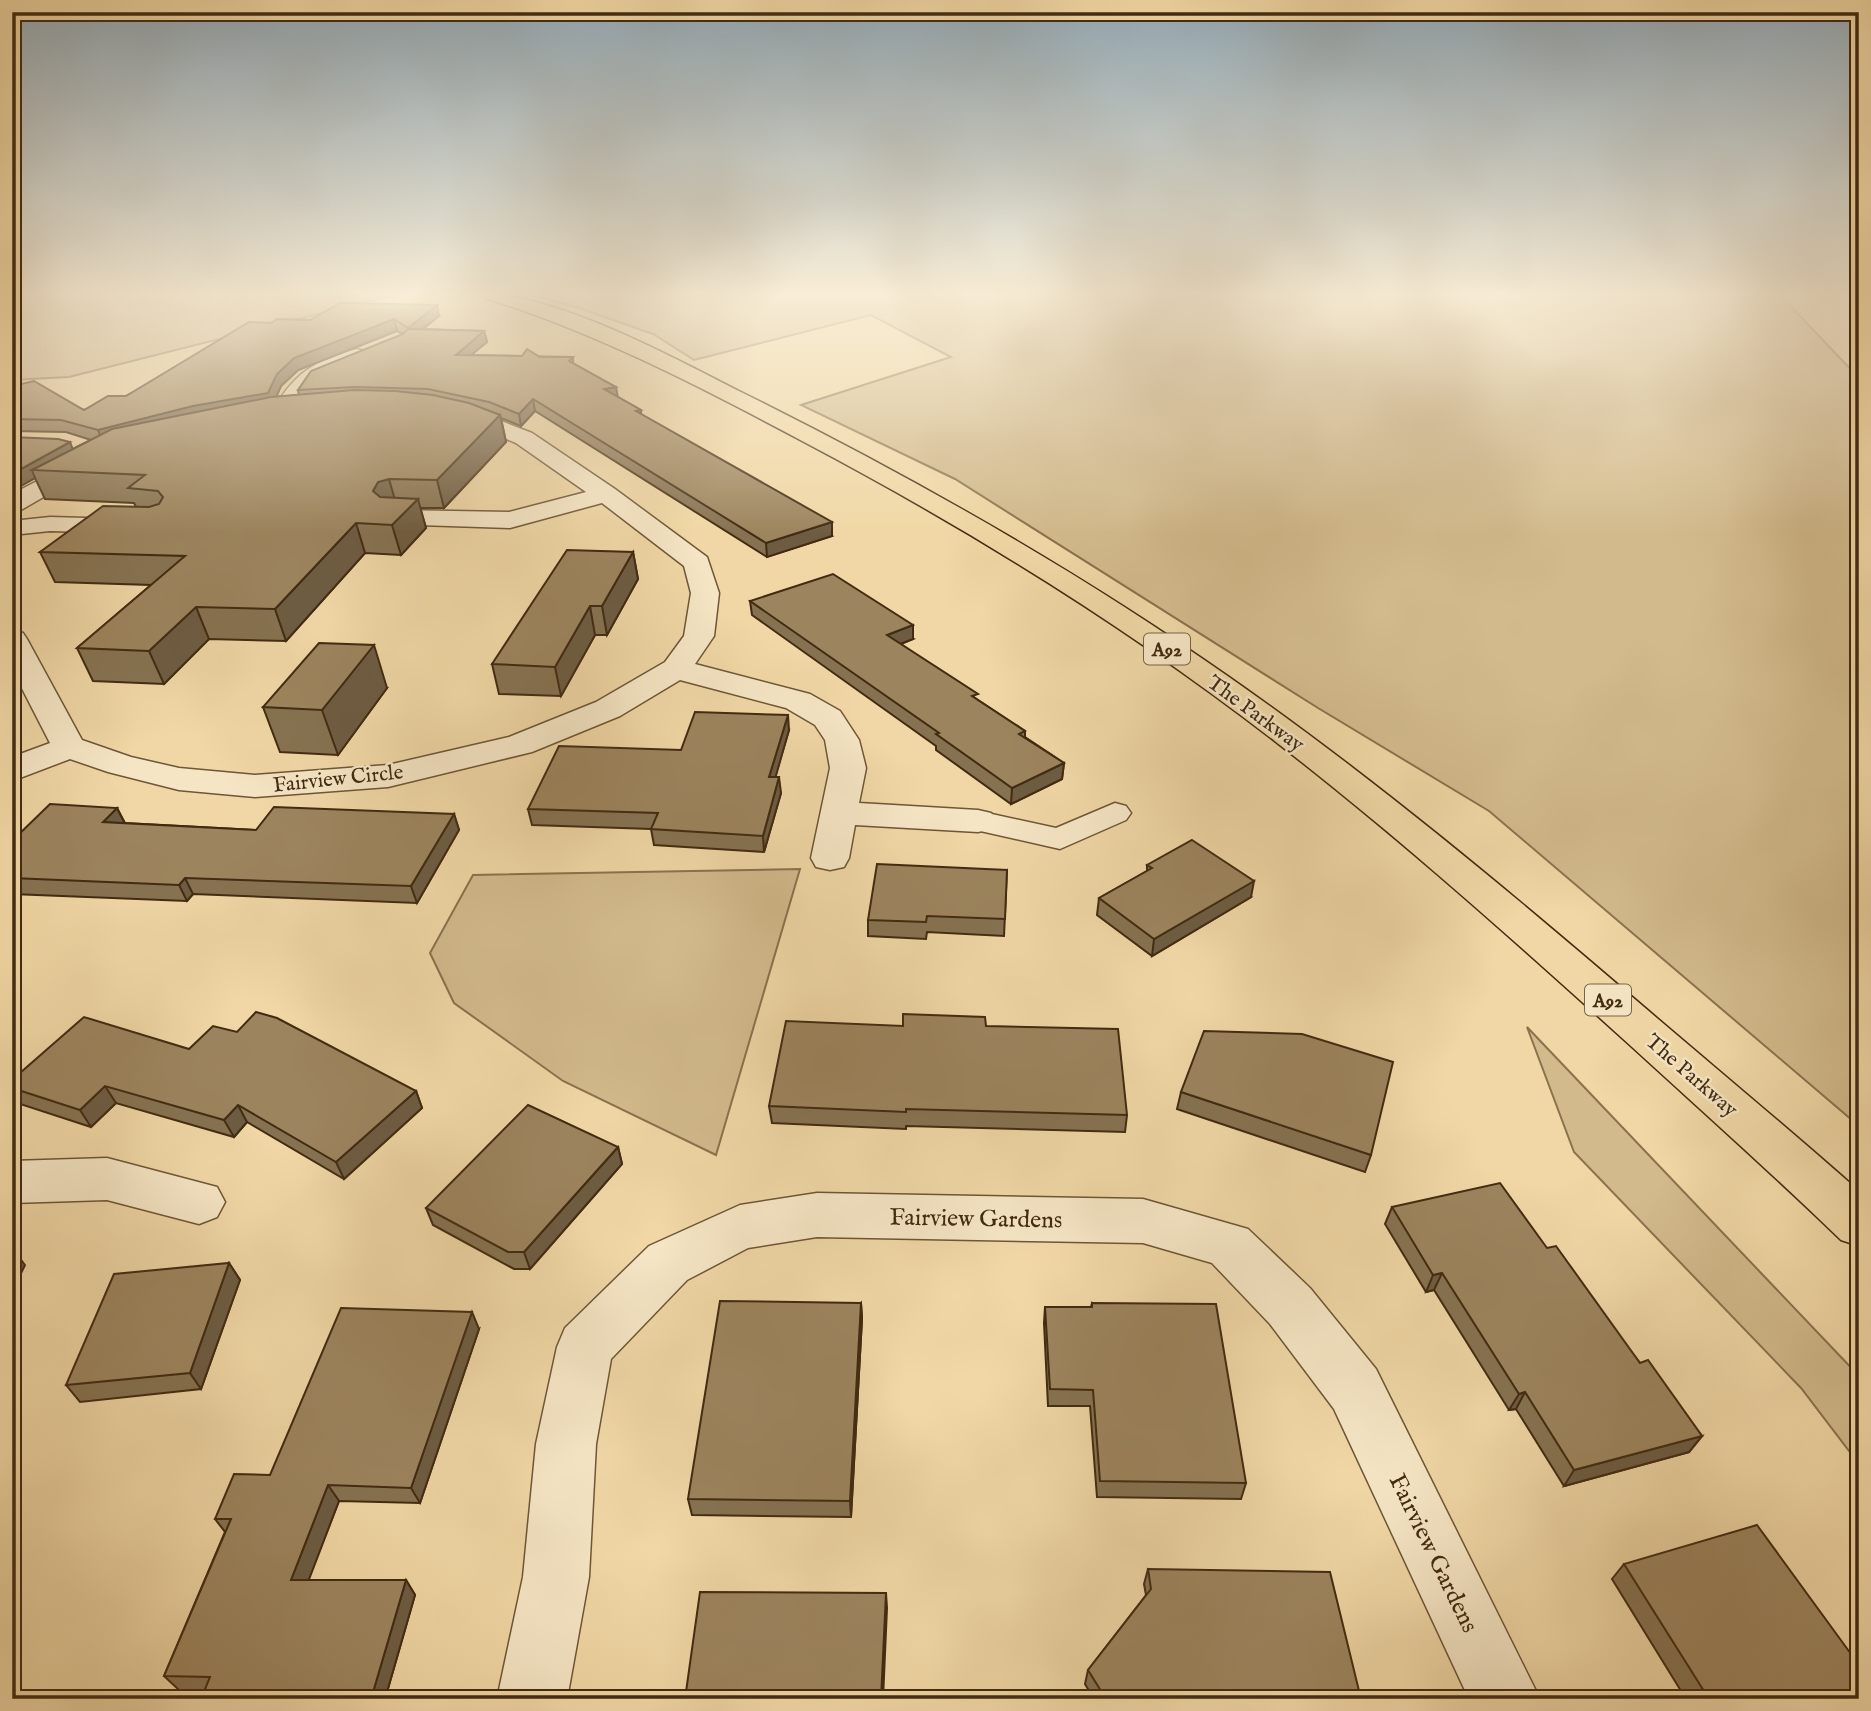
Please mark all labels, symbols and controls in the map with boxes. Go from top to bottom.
road number: A92 [1144,634,1190,664]
street label: The Parkway [1201,670,1310,759]
street label: Fairview Circle [272,759,405,800]
road number: A92 [1585,984,1631,1016]
street label: The Parkway [1639,1029,1743,1124]
street label: Fairview Gardens [889,1202,1063,1237]
street label: Fairview Gardens [1381,1469,1484,1638]

